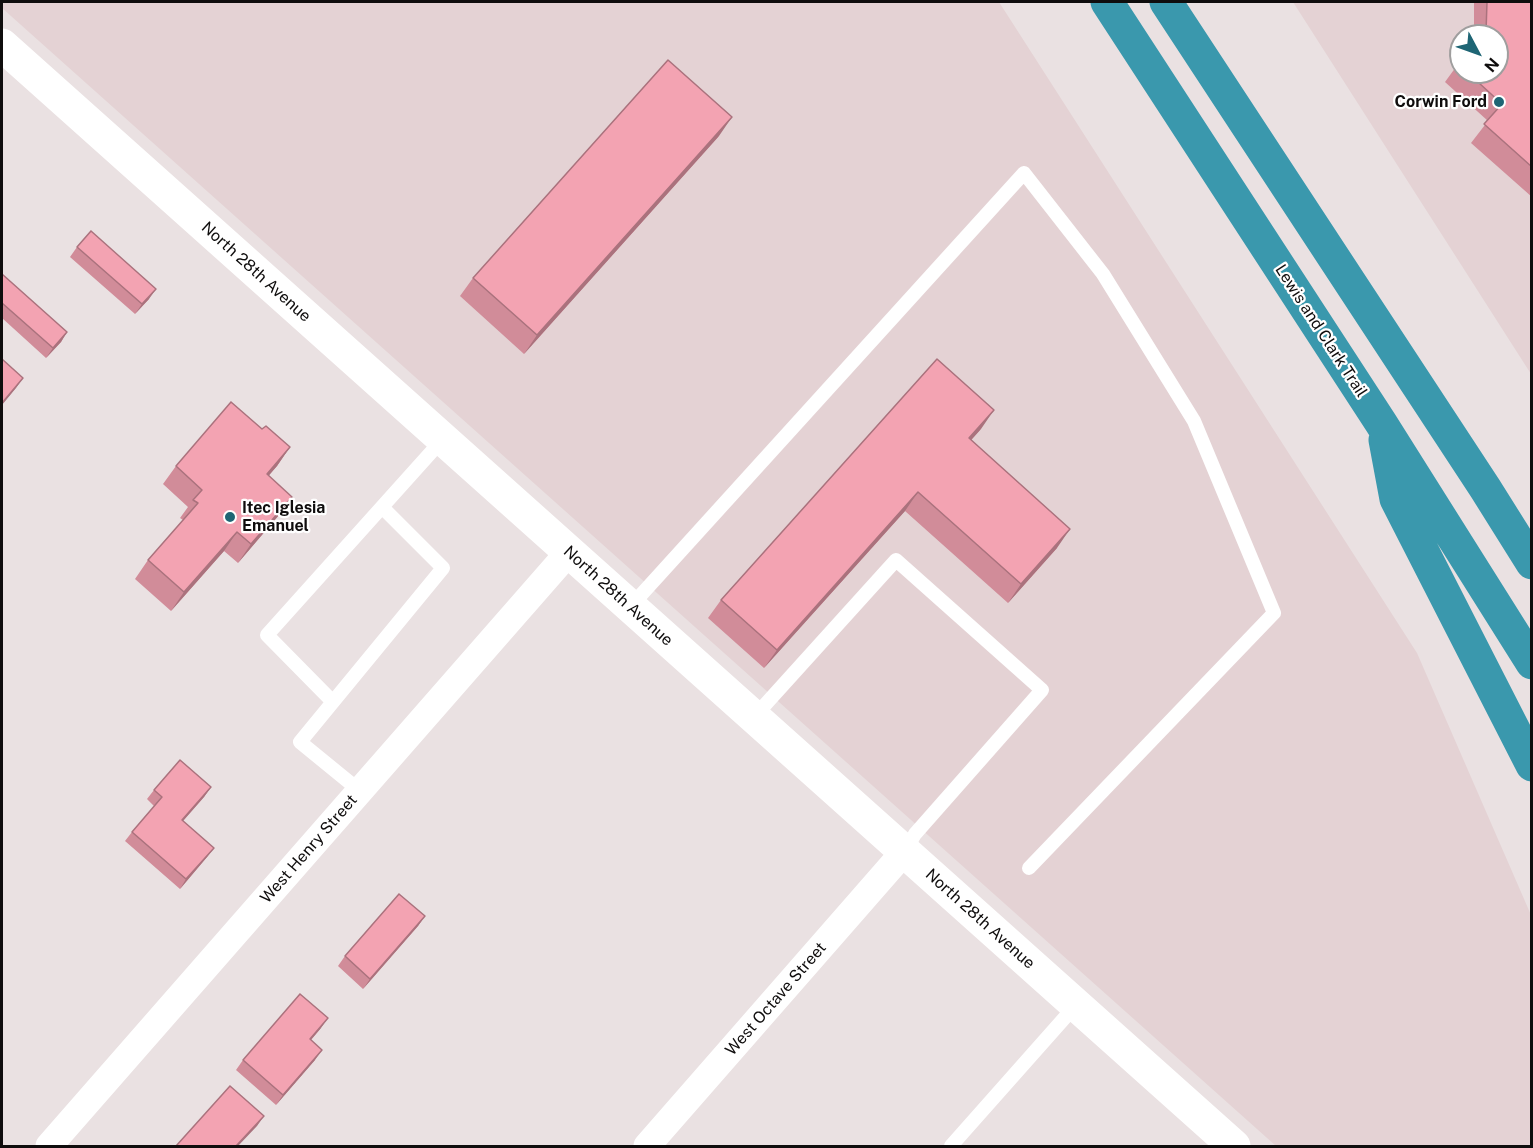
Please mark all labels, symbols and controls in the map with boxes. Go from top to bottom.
north arrow [1449,24,1509,84]
text: N [1480,54,1503,76]
place label: Corwin Ford [1394,92,1487,112]
marker: Corwin Ford [1492,95,1506,109]
street label: North 28th Avenue [197,218,315,326]
street label: Lewis and Clark Trail [1271,261,1371,401]
place label: Itec Iglesia Emanuel [242,498,325,536]
marker: Itec Iglesia Emanuel [223,510,237,524]
street label: North 28th Avenue [559,542,677,650]
street label: West Henry Street [257,791,361,907]
street label: North 28th Avenue [921,865,1039,973]
street label: West Octave Street [722,938,830,1060]

